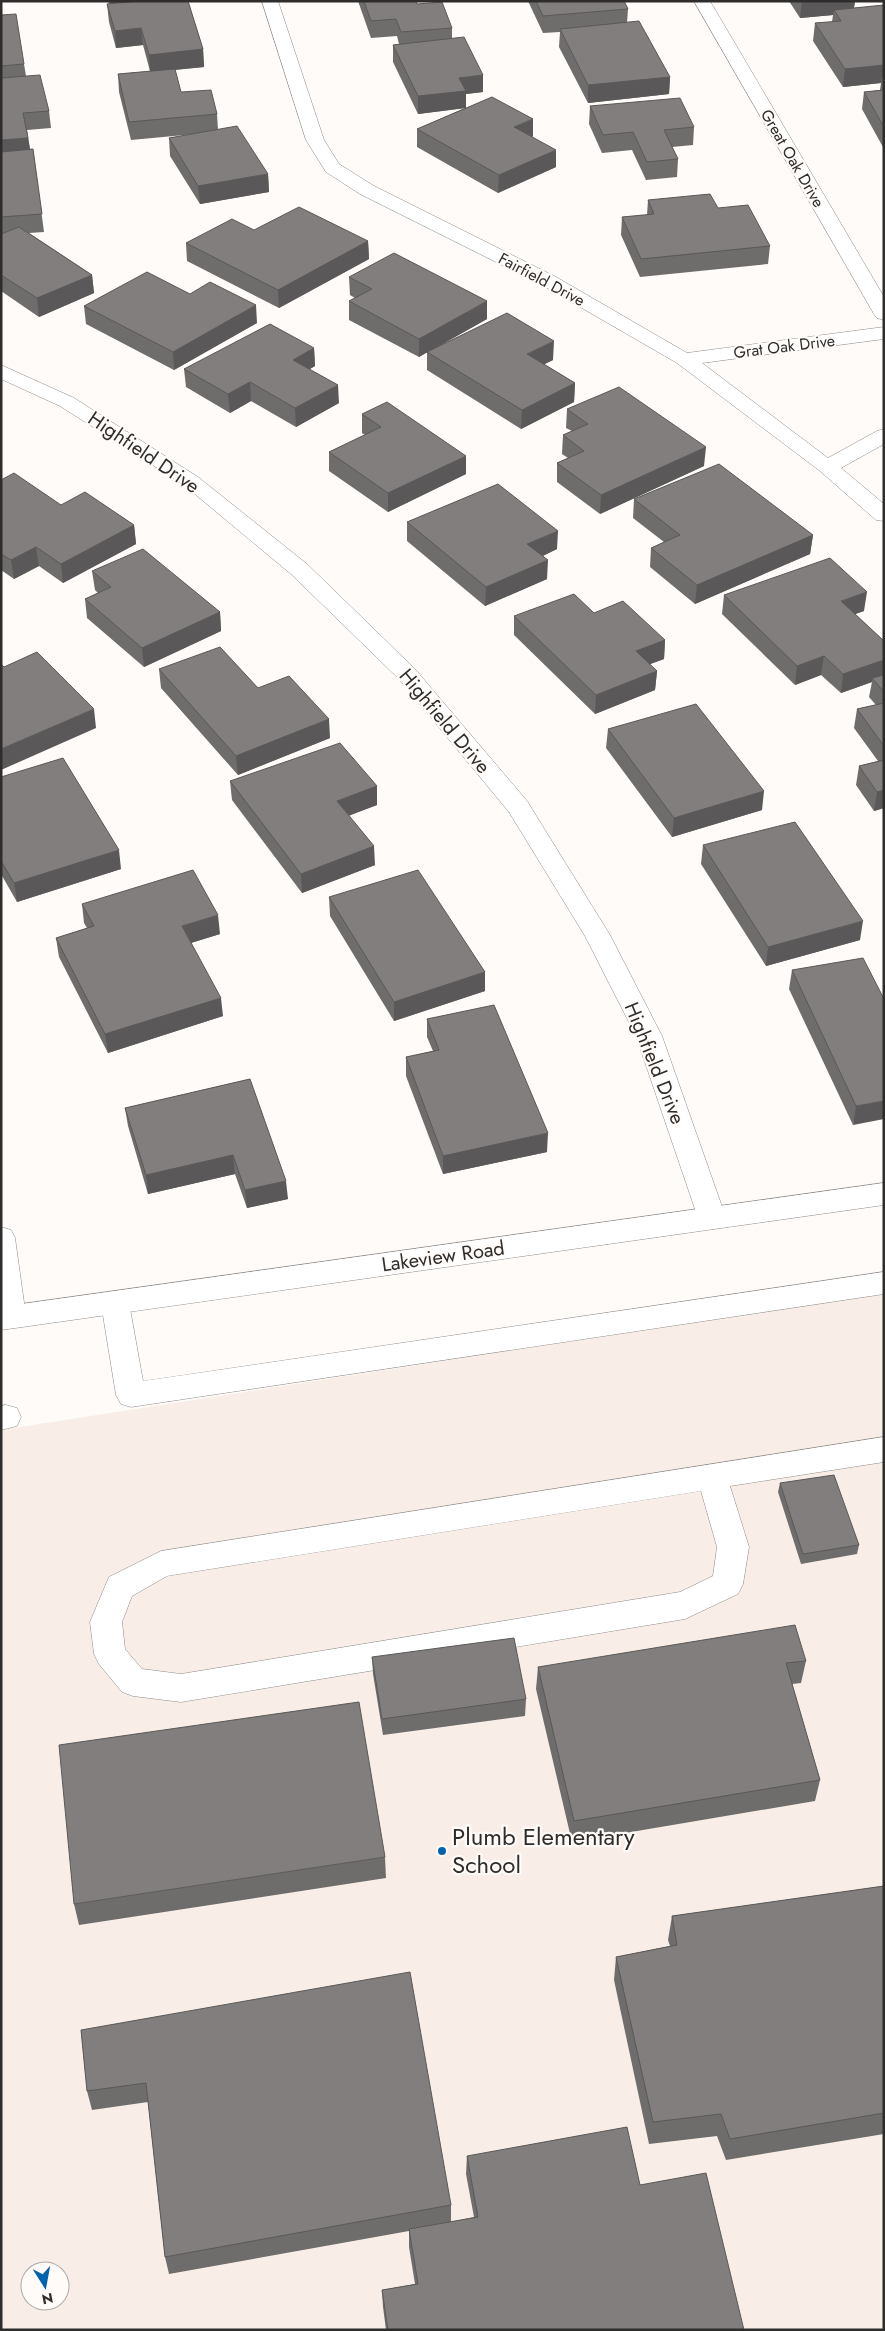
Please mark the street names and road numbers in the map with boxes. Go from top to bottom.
street label: Great Oak Drive [755,105,830,212]
street label: Fairfield Drive [494,247,589,312]
street label: Grat Oak Drive [732,329,836,364]
street label: Highfield Drive [82,404,205,501]
street label: Highfield Drive [392,663,497,780]
street label: Highfield Drive [617,998,692,1128]
street label: Lakeview Road [380,1234,506,1279]

